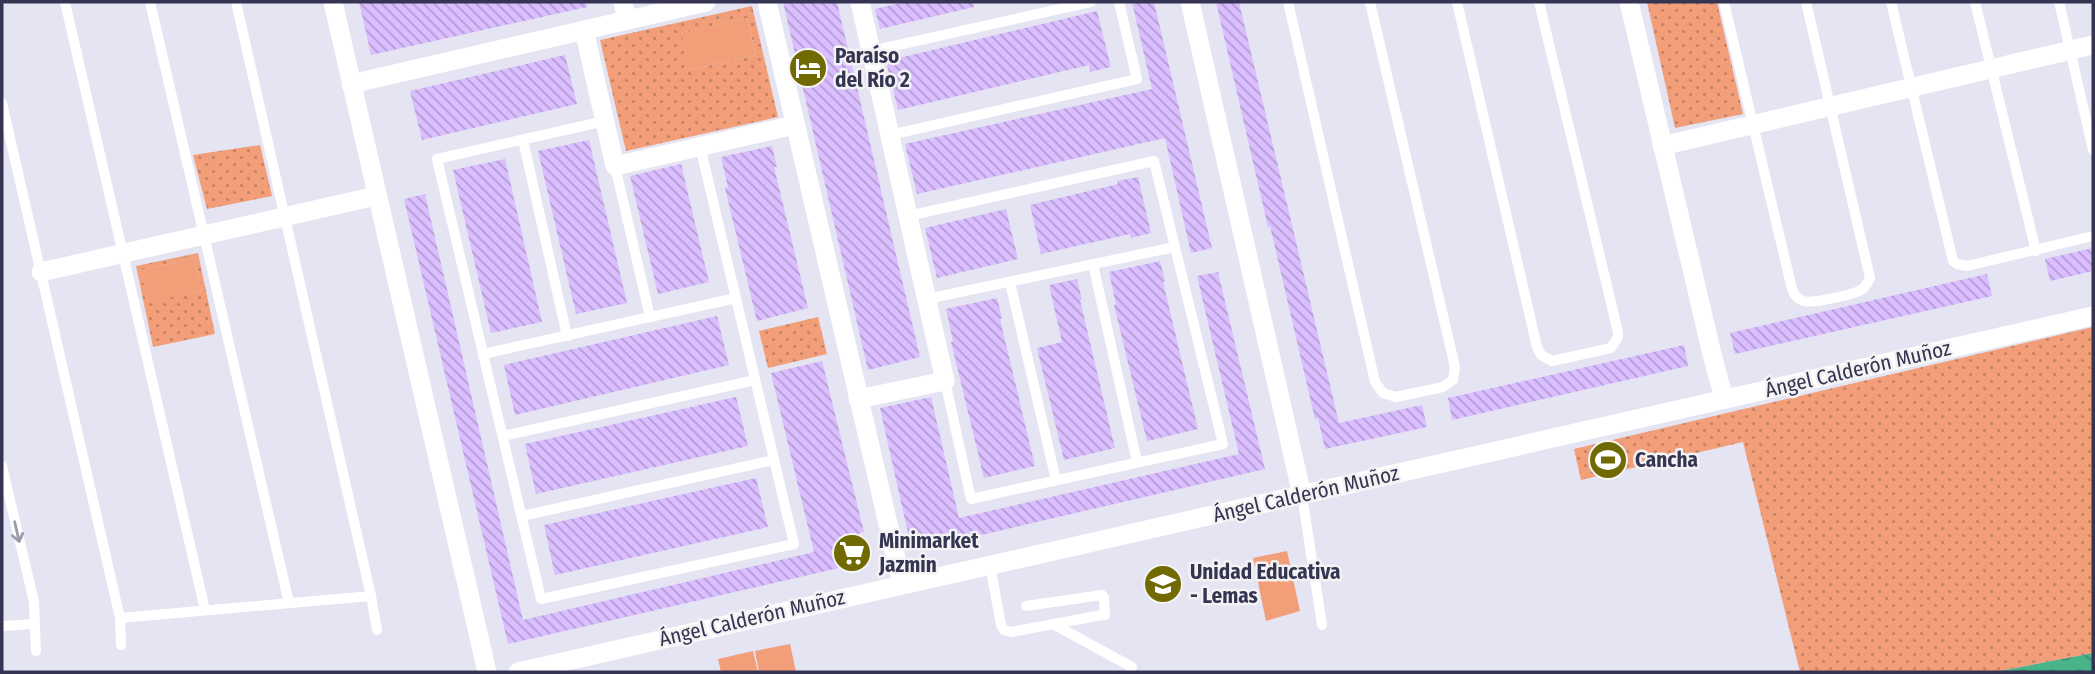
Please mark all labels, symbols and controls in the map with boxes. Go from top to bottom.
place label: Paraíso del Río 2 [835,43,910,93]
hotel icon: Paraíso del Río 2 [787,47,829,89]
street label: Ángel Calderón Muñoz [1762,335,1954,403]
sports icon: Cancha [1587,439,1629,481]
place label: Cancha [1635,447,1698,473]
street label: Ángel Calderón Muñoz [1210,460,1402,528]
one-way arrow [11,520,24,543]
place label: Minimarket Jazmin [878,528,979,578]
supermarket icon: Minimarket Jazmin [831,532,873,574]
place label: Unidad Educativa - Lemas [1190,559,1340,609]
school or university icon: Unidad Educativa - Lemas [1142,563,1184,605]
street label: Ángel Calderón Muñoz [656,584,848,652]

